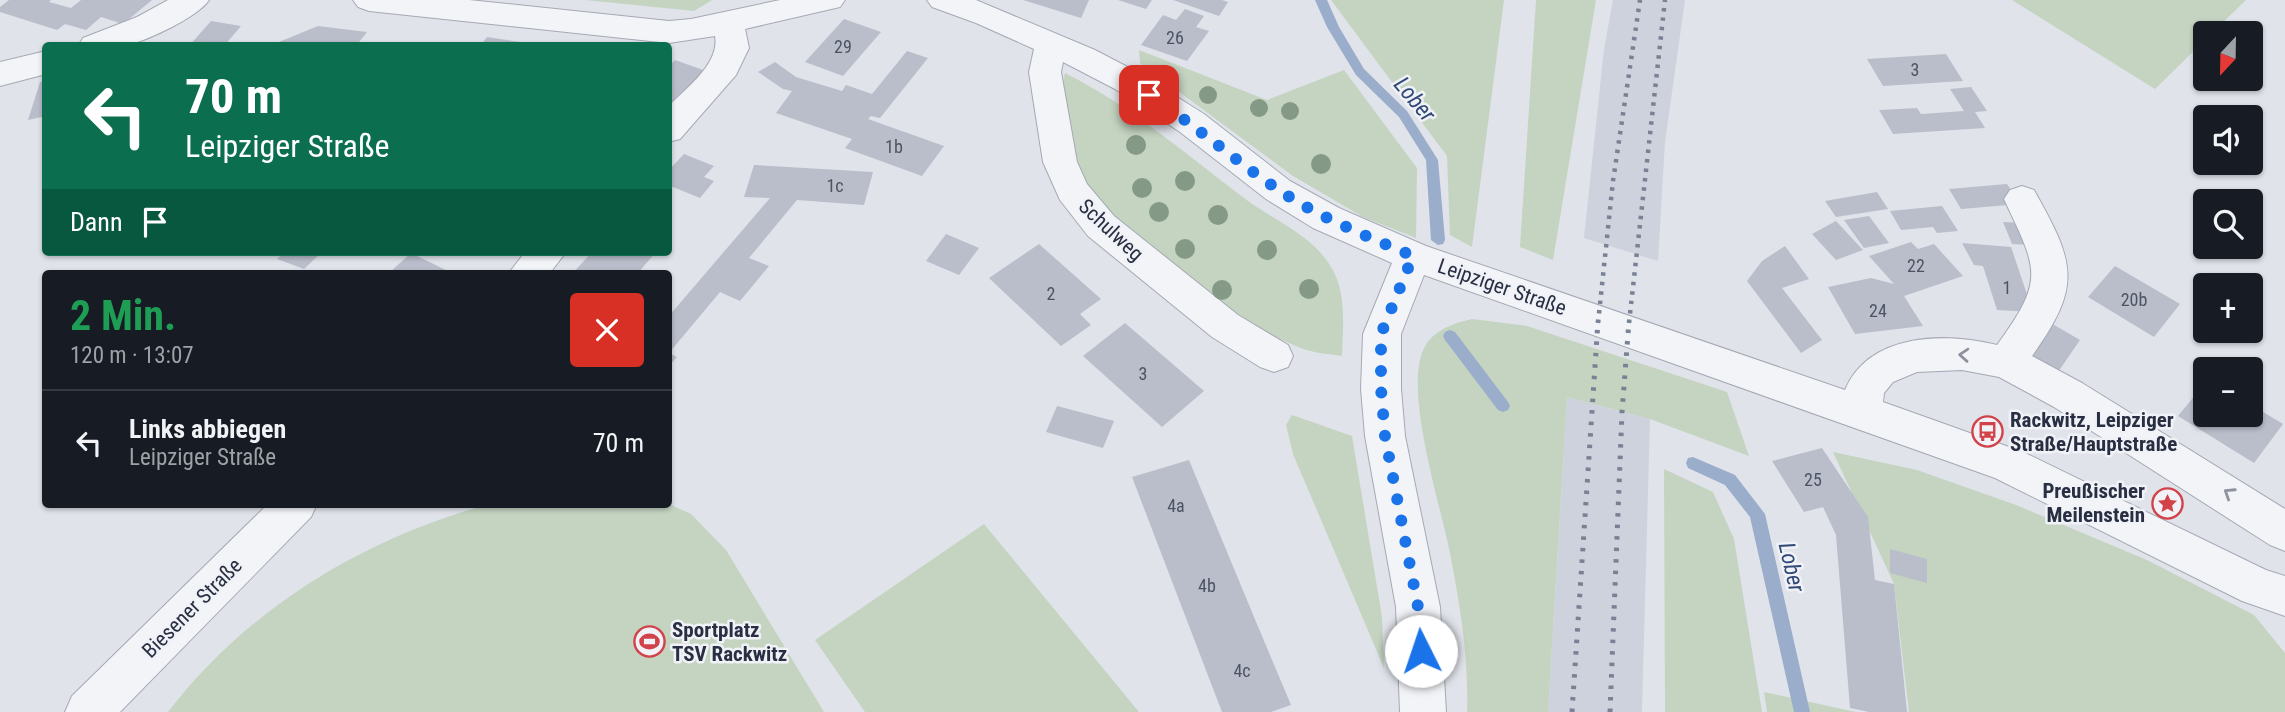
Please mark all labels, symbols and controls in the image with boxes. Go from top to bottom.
north arrow [2193,21,2263,91]
map controls [2193,21,2263,427]
house number: 26 [1166,27,1184,48]
house number: 29 [834,36,852,57]
house number: 3 [1911,59,1919,80]
pin [1119,65,1179,125]
text: 70 m [185,68,282,125]
icon: left [70,70,161,161]
water label: Lober [1388,71,1442,128]
icon: arrive [1130,76,1168,114]
button: sound [2193,105,2263,175]
text: Leipziger Straße [185,127,390,165]
house number: 1b [885,136,903,157]
house number: 1c [826,175,844,196]
button: search [2193,189,2263,259]
street label: Schulweg [1074,194,1148,266]
icon: arrive [136,203,174,241]
text: Dann [70,207,122,237]
street label: Leipziger Straße [1435,254,1570,320]
house number: 22 [1907,255,1925,276]
button: + [2193,273,2263,343]
house number: 1 [2003,277,2011,298]
house number: 2 [1047,283,1056,304]
house number: 20b [2121,289,2147,310]
text: 2 Min. [70,291,176,340]
button: close [570,293,644,367]
house number: 24 [1869,300,1887,321]
text: 120 m · 13:07 [70,342,194,369]
one-way arrow [1958,348,1969,363]
button: − [2193,357,2263,427]
house number: 3 [1139,363,1147,384]
place label: Rackwitz, Leipziger Straße/Hauptstraße [2010,408,2177,456]
text: Links abbiegen [129,414,286,444]
bus stop icon: Rackwitz, Leipziger Straße/Hauptstraße [1970,415,2004,449]
icon: left [70,424,108,462]
text: 70 m [593,428,644,458]
text: Leipziger Straße [129,444,276,471]
house number: 25 [1804,469,1822,490]
place label: Preußischer Meilenstein [2042,479,2145,527]
place icon: Preußischer Meilenstein [2151,486,2185,520]
one-way arrow [2224,489,2237,502]
house number: 4a [1167,495,1185,516]
water label: Lober [1773,540,1811,596]
street label: Biesener Straße [137,553,247,663]
house number: 4b [1198,575,1216,596]
position arrow [1384,614,1458,688]
place label: Sportplatz TSV Rackwitz [672,618,787,666]
sports icon: Sportplatz TSV Rackwitz [632,625,666,659]
house number: 4c [1233,660,1251,681]

